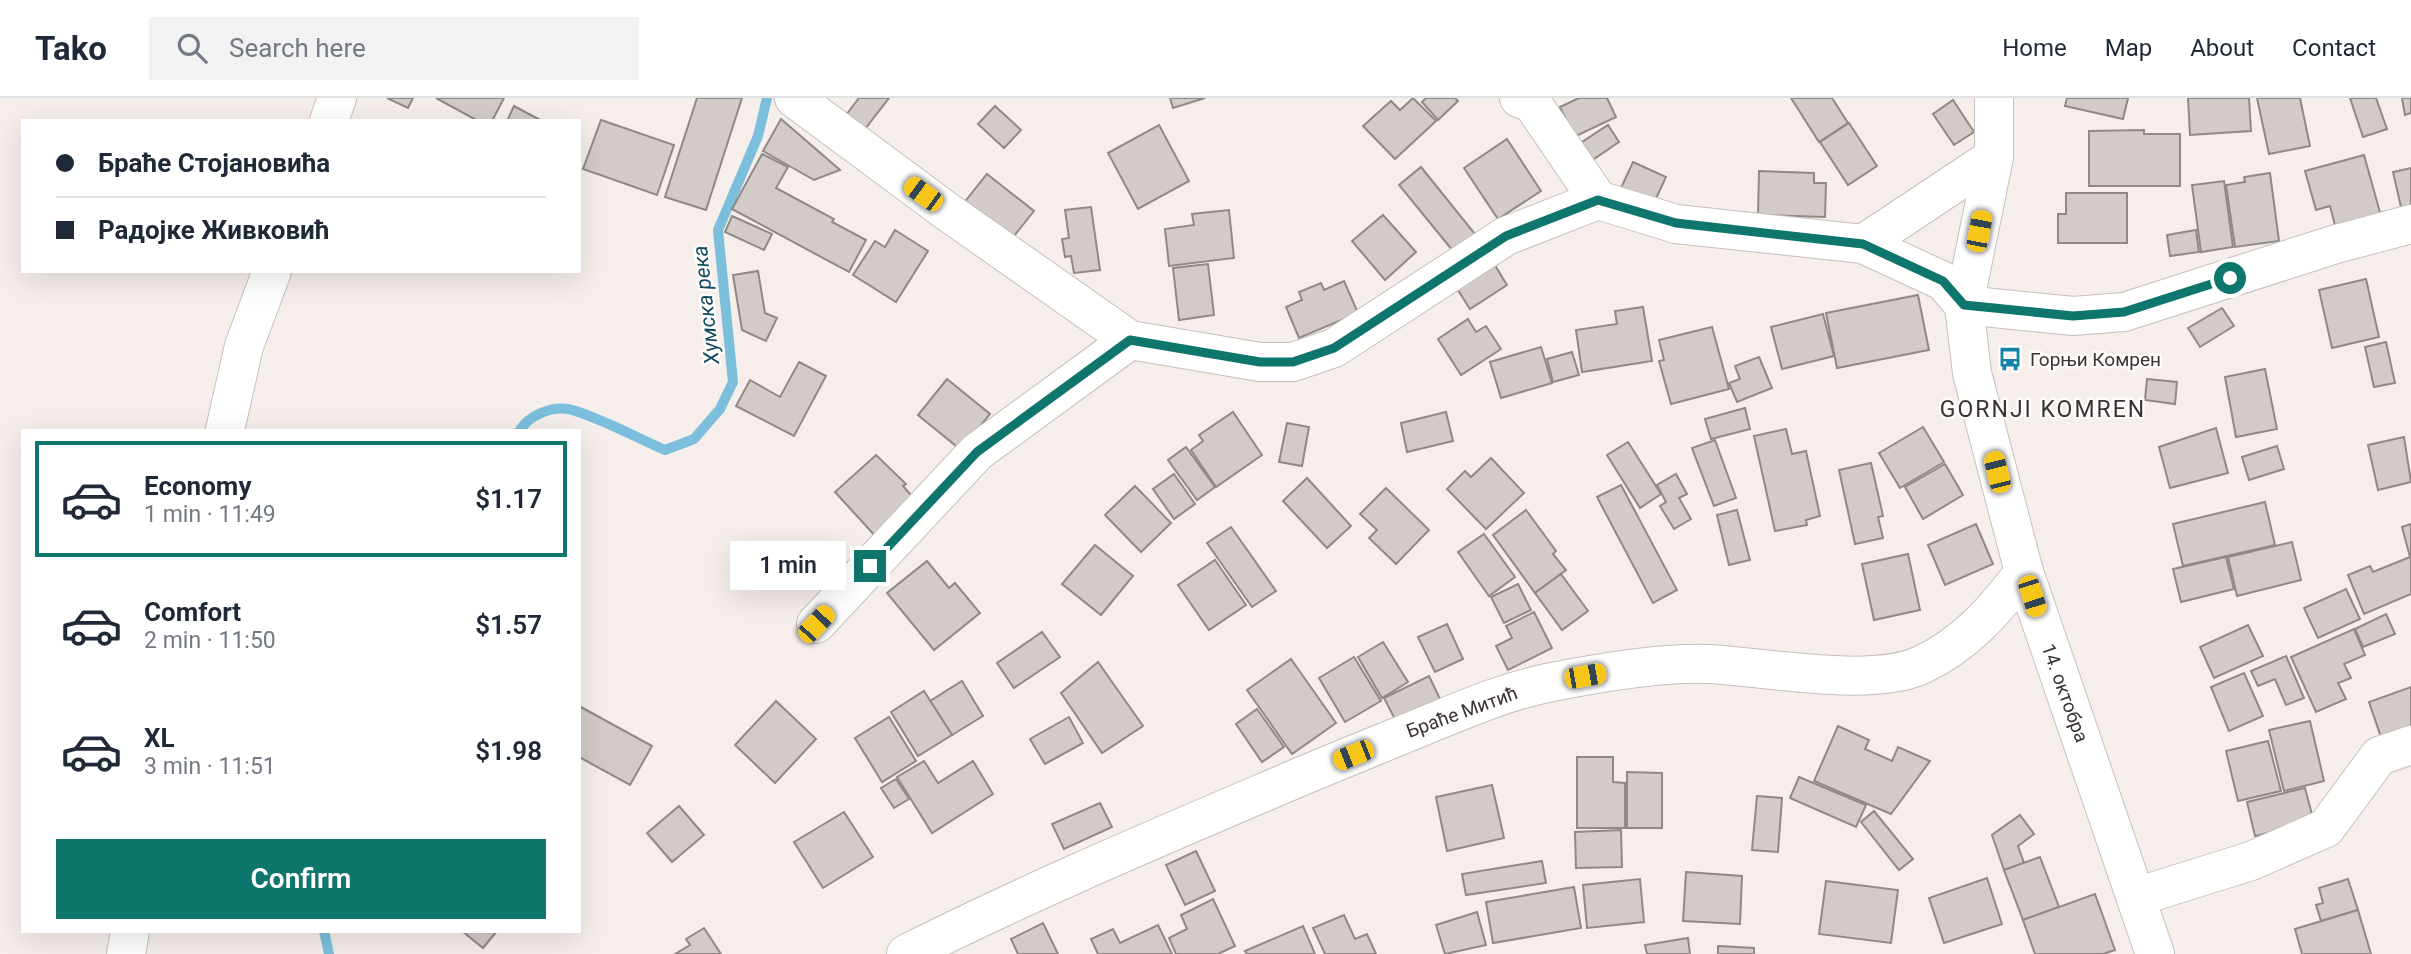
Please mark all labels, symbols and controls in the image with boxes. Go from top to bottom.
search box [149,17,639,80]
text: Tako [35,29,107,68]
icon: search [173,29,211,67]
text: Search here [229,33,366,63]
text: Home [2002,34,2067,62]
text: Map [2105,34,2152,62]
text: About [2190,34,2254,62]
text: Contact [2292,34,2376,62]
text: Браће Стојановића [98,148,330,178]
car [900,173,947,215]
car [1965,208,1994,254]
text: Радојке Живковић [98,215,330,245]
water label: Хумска река [688,244,724,367]
route start [2214,262,2246,294]
bus stop icon: Горњи Комрен [1996,345,2024,373]
place label: Горњи Комрен [2030,348,2161,371]
district label: GORNJI KOMREN [1940,396,2146,423]
car [1982,449,2013,495]
icon: car [60,468,123,531]
text: Economy [144,471,251,501]
text: $1.17 [475,484,542,514]
text: 1 min · 11:49 [144,501,276,528]
callout: 1 min [730,542,846,590]
route end [854,550,886,582]
text: 1 min [759,552,817,579]
car [2016,573,2049,619]
icon: car [60,594,123,657]
text: Comfort [144,597,241,627]
car [794,601,839,647]
text: $1.57 [475,610,542,640]
text: 2 min · 11:50 [144,627,276,654]
street label: 14. октобра [2037,641,2093,745]
car [1563,662,1608,690]
street label: Браће Митић [1403,681,1521,743]
icon: car [60,720,123,783]
text: XL [144,723,175,753]
text: $1.98 [475,736,542,766]
car [1330,737,1377,773]
text: 3 min · 11:51 [144,753,276,780]
button: Confirm [56,839,546,919]

